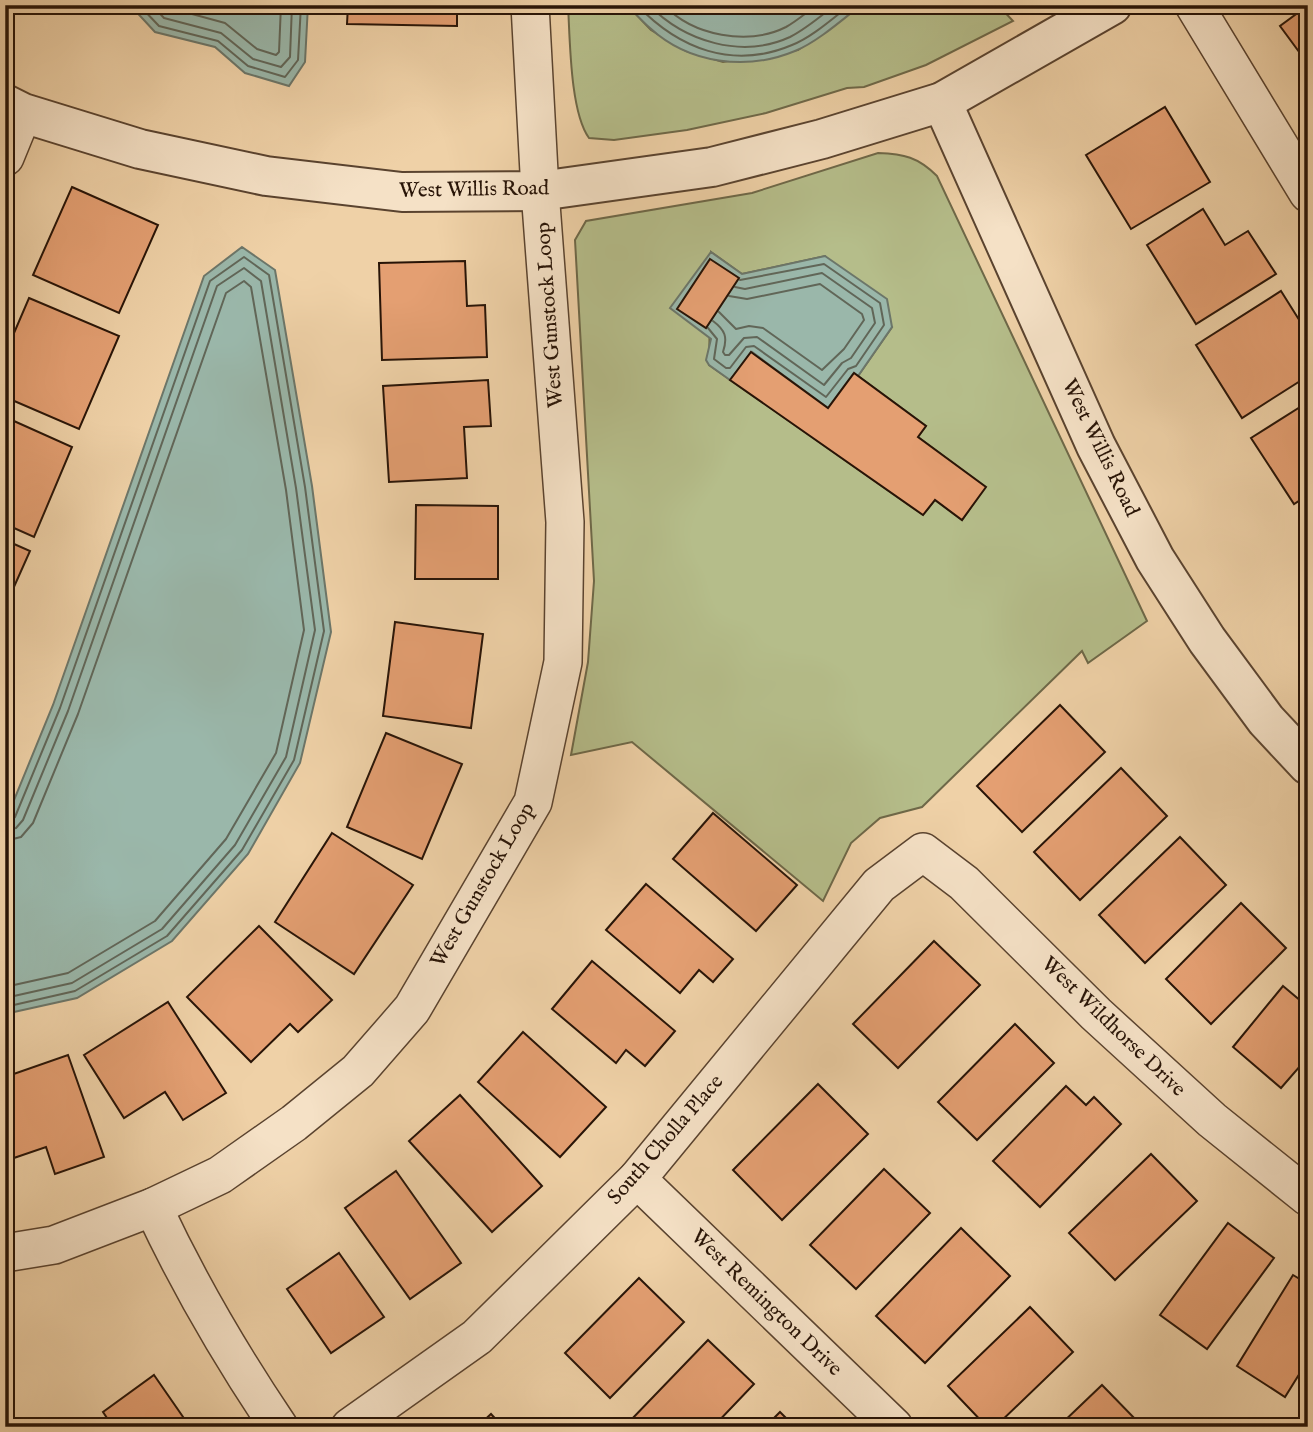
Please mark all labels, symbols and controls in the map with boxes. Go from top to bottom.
street label: West Willis Road [399,175,550,205]
street label: West Gunstock Loop [530,221,570,409]
street label: West Willis Road [1055,375,1145,522]
street label: West Gunstock Loop [425,798,541,972]
street label: West Wildhorse Drive [1035,951,1191,1103]
street label: South Cholla Place [602,1069,730,1211]
street label: West Remington Drive [684,1224,848,1383]

